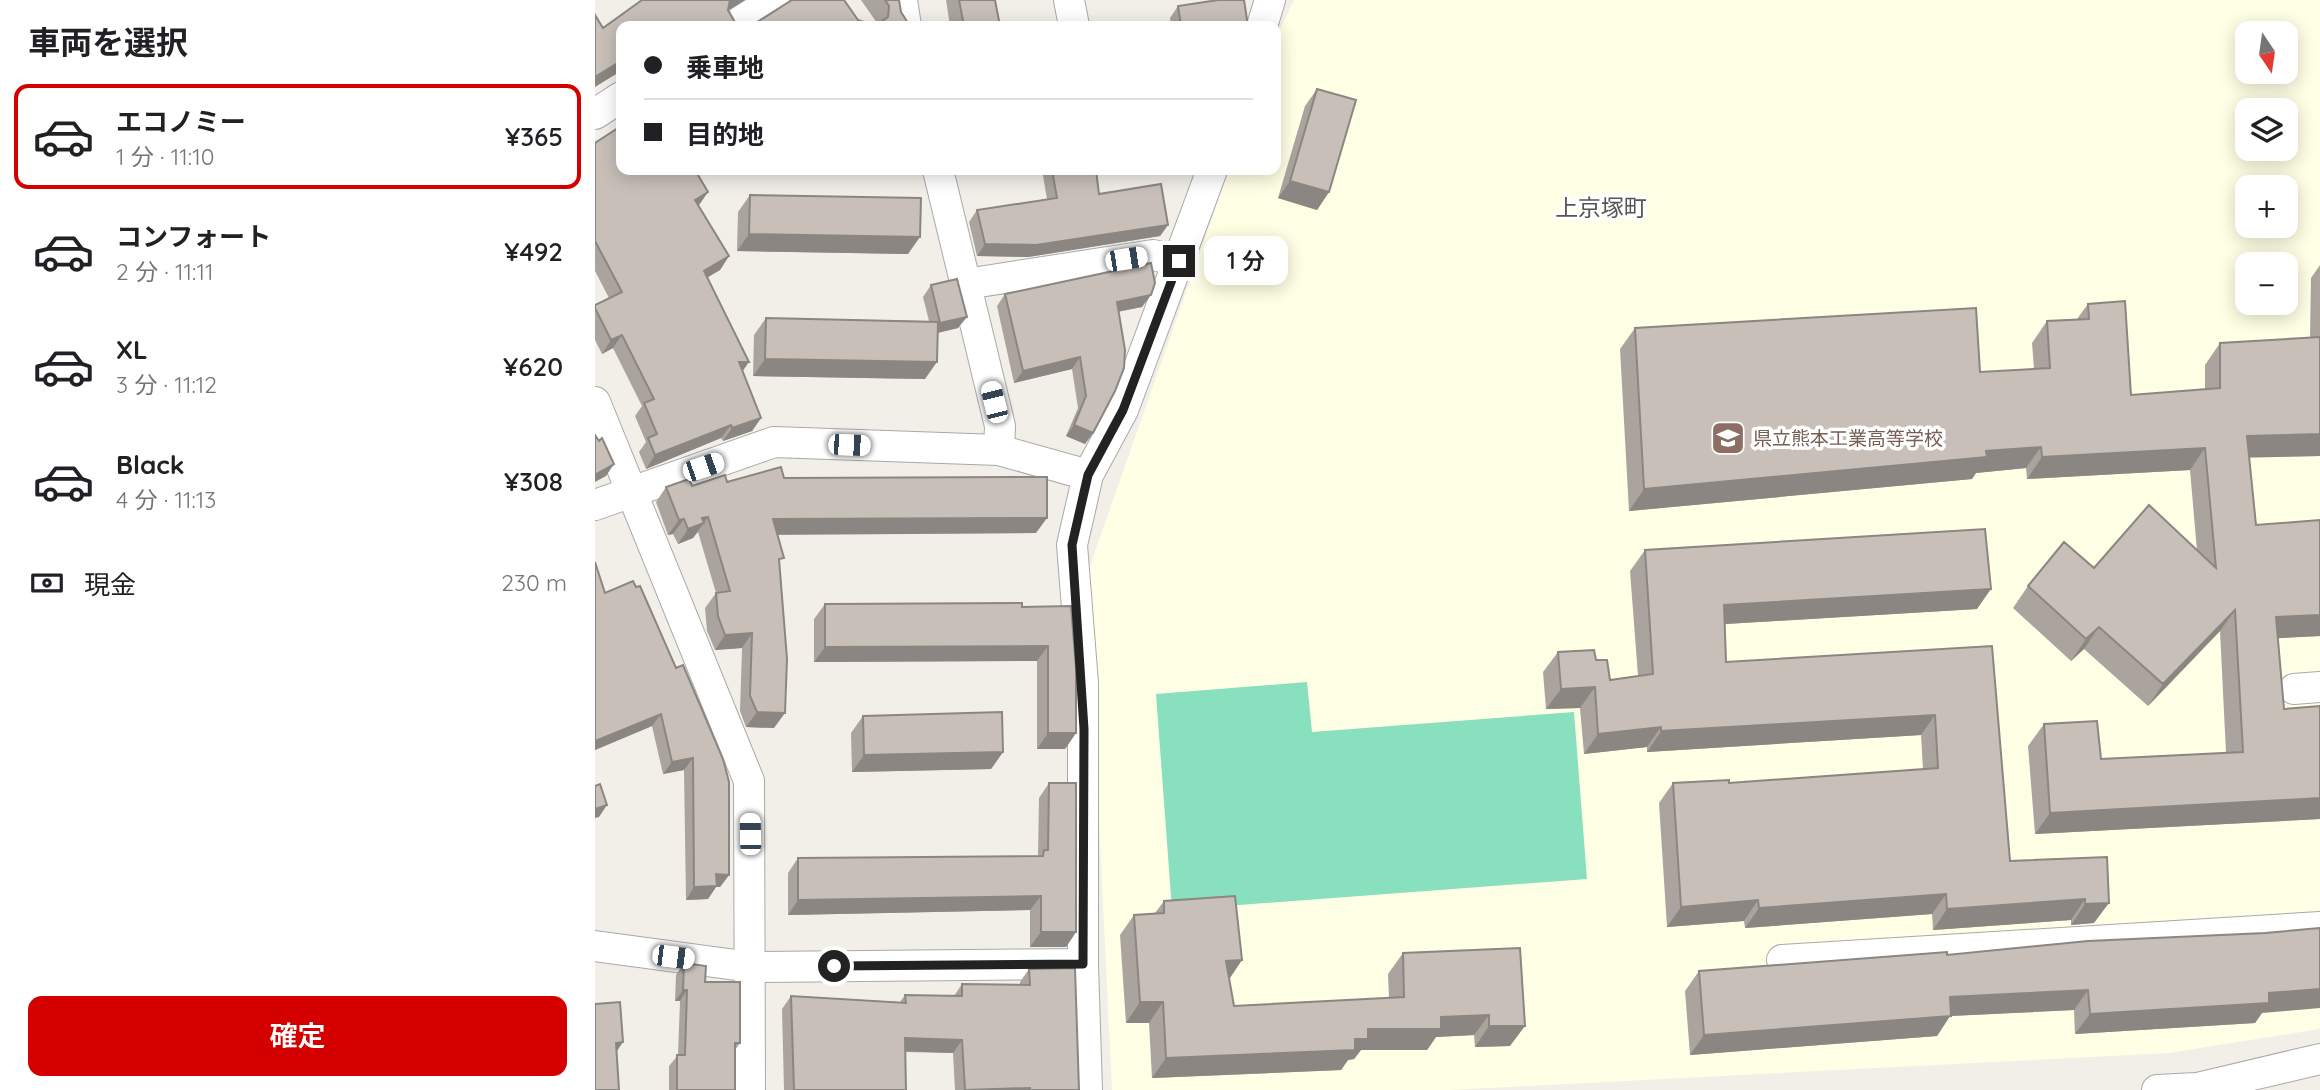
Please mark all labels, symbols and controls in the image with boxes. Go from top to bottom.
north arrow [2235,21,2298,84]
map controls [2235,21,2298,315]
text: 車両を選択 [28,22,188,62]
text: 乗車地 [686,51,764,84]
button: layers [2235,98,2298,161]
icon: car [32,105,95,168]
text: エコノミー [116,105,246,138]
text: 目的地 [686,118,764,151]
text: ¥365 [505,120,563,153]
text: 1 分 · 11:10 [116,142,214,171]
button: + [2235,175,2298,238]
district label: 上京塚町 [1555,193,1647,222]
icon: car [32,220,95,283]
text: コンフォート [116,220,271,253]
text: ¥492 [504,235,563,268]
callout: 1 分 [1203,236,1287,286]
car [1104,245,1149,273]
route end [1163,245,1195,277]
text: 1 分 [1227,246,1265,275]
button: − [2235,252,2298,315]
text: 2 分 · 11:11 [116,257,213,286]
text: XL [116,333,148,366]
icon: car [32,335,95,398]
text: ¥620 [503,350,563,383]
text: 3 分 · 11:12 [116,370,217,399]
car [979,379,1010,425]
school or university icon: 県立熊本工業高等学校 [1709,419,1747,457]
place label: 県立熊本工業高等学校 [1753,426,1943,450]
car [828,434,871,456]
text: Black [116,448,185,481]
icon: car [32,450,95,513]
car [680,450,727,484]
text: ¥308 [504,465,563,498]
text: 4 分 · 11:13 [116,485,216,514]
icon: cash [28,564,66,602]
text: 現金 [84,568,136,601]
text: 230 m [501,568,567,597]
car [740,813,761,855]
car [651,944,696,970]
route start [818,950,850,982]
button: 確定 [28,996,567,1076]

